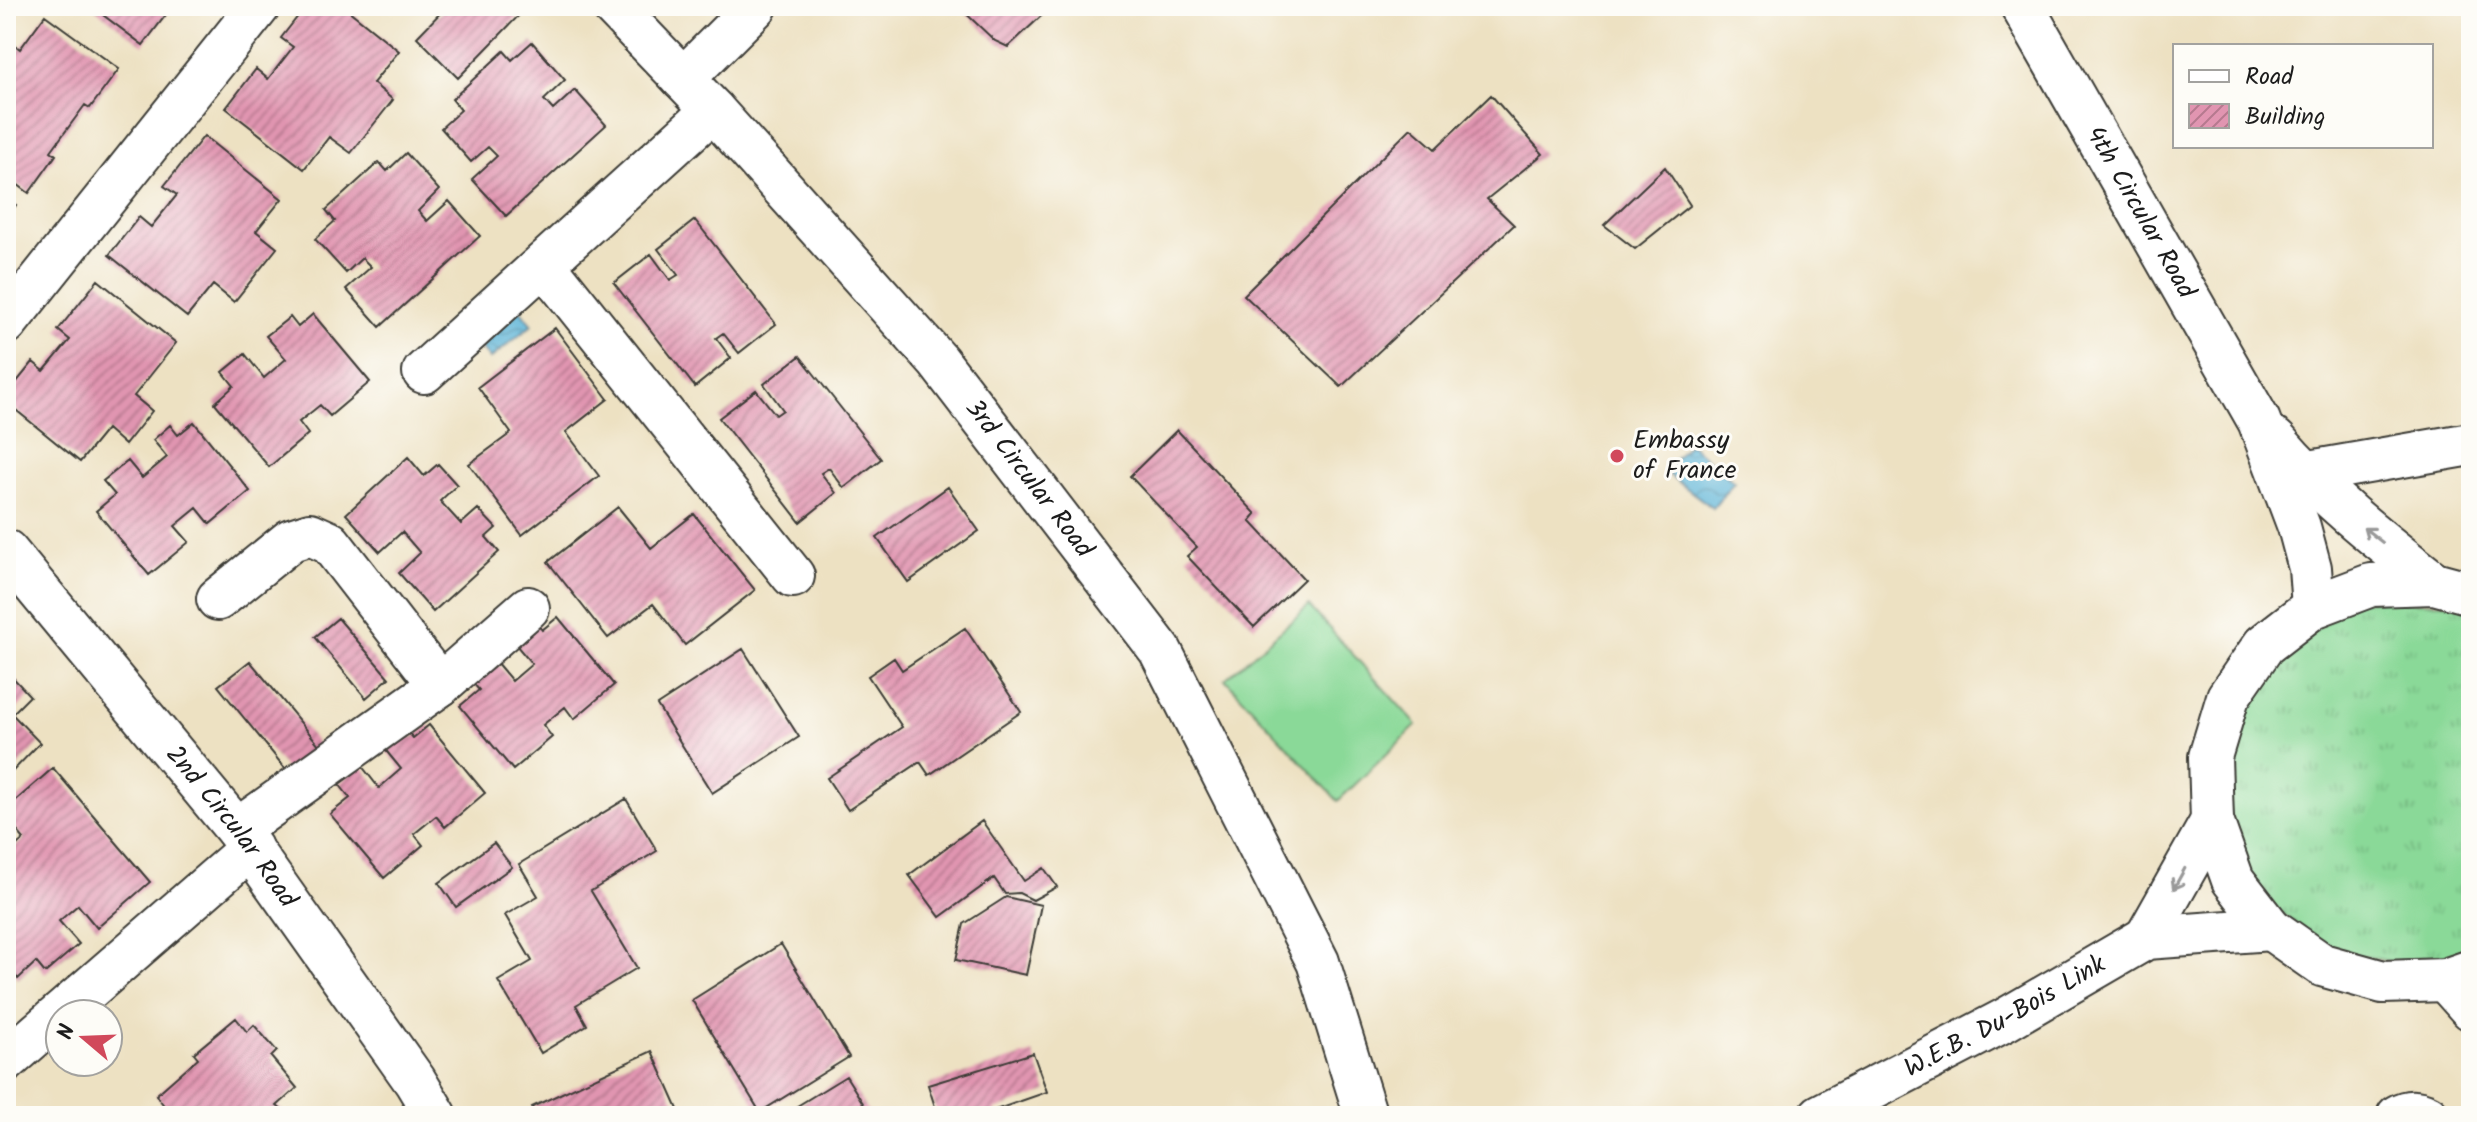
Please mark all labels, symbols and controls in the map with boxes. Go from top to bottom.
legend [2173,44,2433,148]
text: Road [2245,58,2294,97]
text: Building [2245,98,2325,137]
street label: 4th Circular Road [2074,118,2207,308]
street label: 3rd Circular Road [954,390,1104,568]
place label: Embassy of France [1633,420,1737,492]
marker: Embassy of France [1608,447,1626,465]
one-way arrow [2363,526,2384,544]
street label: 2nd Circular Road [154,736,308,918]
one-way arrow [2171,867,2186,891]
street label: W.E.B. Du-Bois Link [1897,944,2115,1090]
north arrow [44,998,124,1078]
text: N [49,1020,86,1045]

